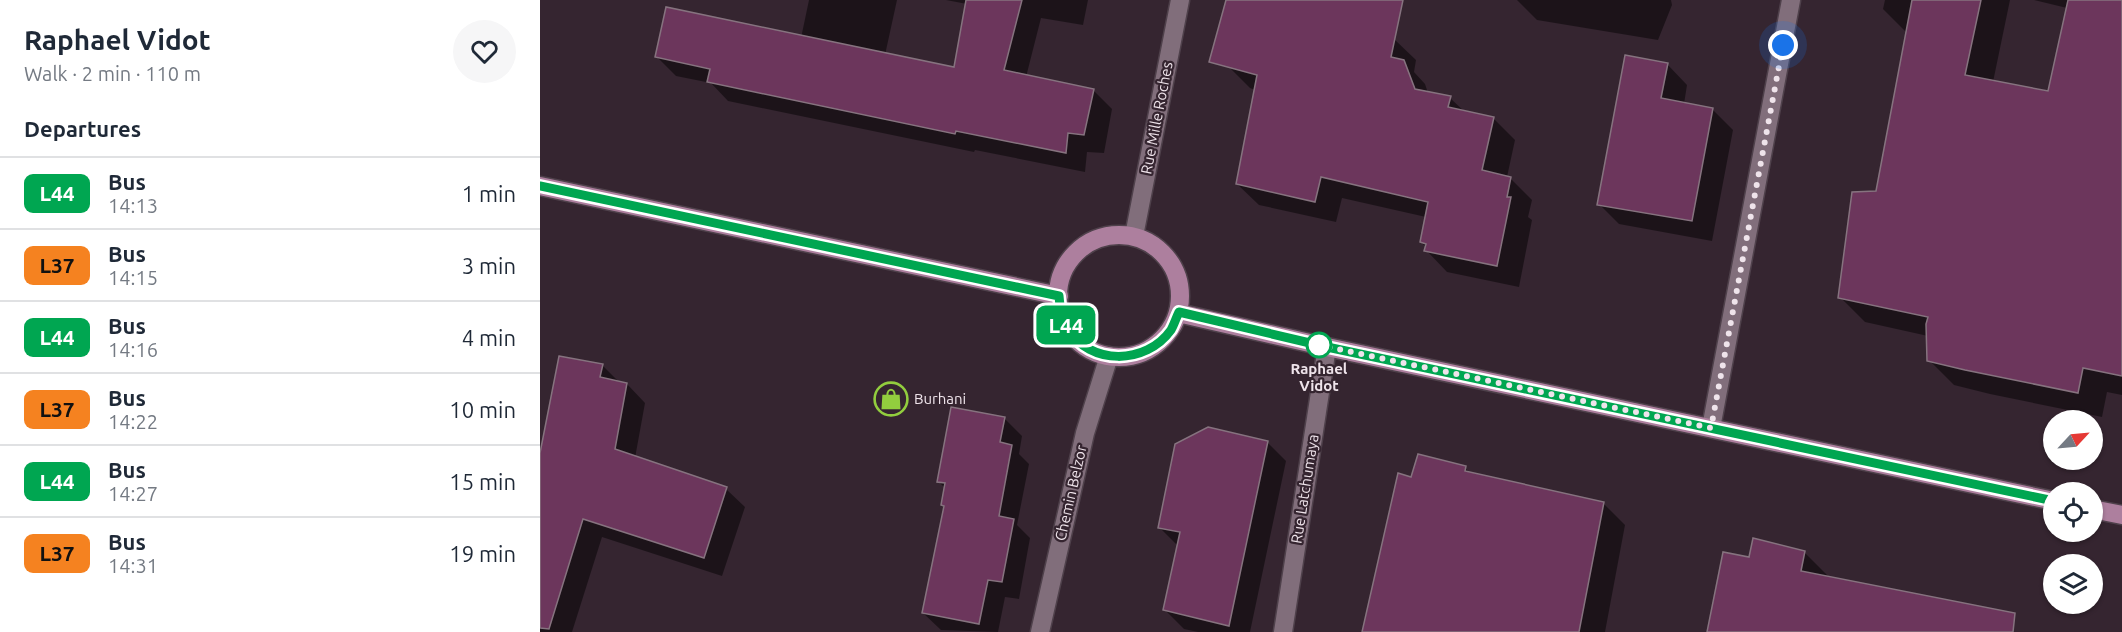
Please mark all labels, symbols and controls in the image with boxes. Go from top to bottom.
button: heart [453,20,516,83]
text: Raphael Vidot [24,24,211,55]
your location [1768,30,1798,60]
street label: Rue Mille Roches [1137,60,1176,176]
text: Walk · 2 min · 110 m [24,62,201,85]
text: Departures [24,116,141,141]
text: Bus [108,169,146,194]
text: L44 [39,181,75,205]
text: 1 min [462,181,516,206]
text: 14:13 [108,194,158,217]
text: Bus [108,241,146,266]
text: L37 [39,253,75,277]
text: 3 min [462,253,516,278]
text: 14:15 [108,266,158,289]
line badge: L44 [1032,306,1100,344]
text: Bus [108,313,146,338]
text: L44 [1048,313,1084,337]
text: L44 [39,325,75,349]
text: 4 min [462,325,516,350]
marker: Raphael Vidot [1306,332,1332,358]
text: 14:16 [108,338,158,361]
place label: Raphael Vidot [1291,360,1348,394]
shop icon: Burhani [873,381,909,417]
text: Bus [108,385,146,410]
place label: Burhani [914,390,966,407]
text: L37 [39,397,75,421]
text: 10 min [449,397,516,422]
text: 14:22 [108,410,158,433]
north arrow [2043,410,2103,470]
map controls [2043,410,2103,614]
street label: Rue Latchumaya [1287,433,1322,545]
street label: Chemin Belzor [1051,443,1090,542]
text: Bus [108,457,146,482]
text: L44 [39,469,75,493]
text: 15 min [449,469,516,494]
text: 14:27 [108,482,158,505]
button: locate [2043,482,2103,542]
text: Bus [108,529,146,554]
text: L37 [39,541,75,565]
text: 19 min [449,541,516,566]
text: 14:31 [108,554,158,577]
button: layers [2043,554,2103,614]

